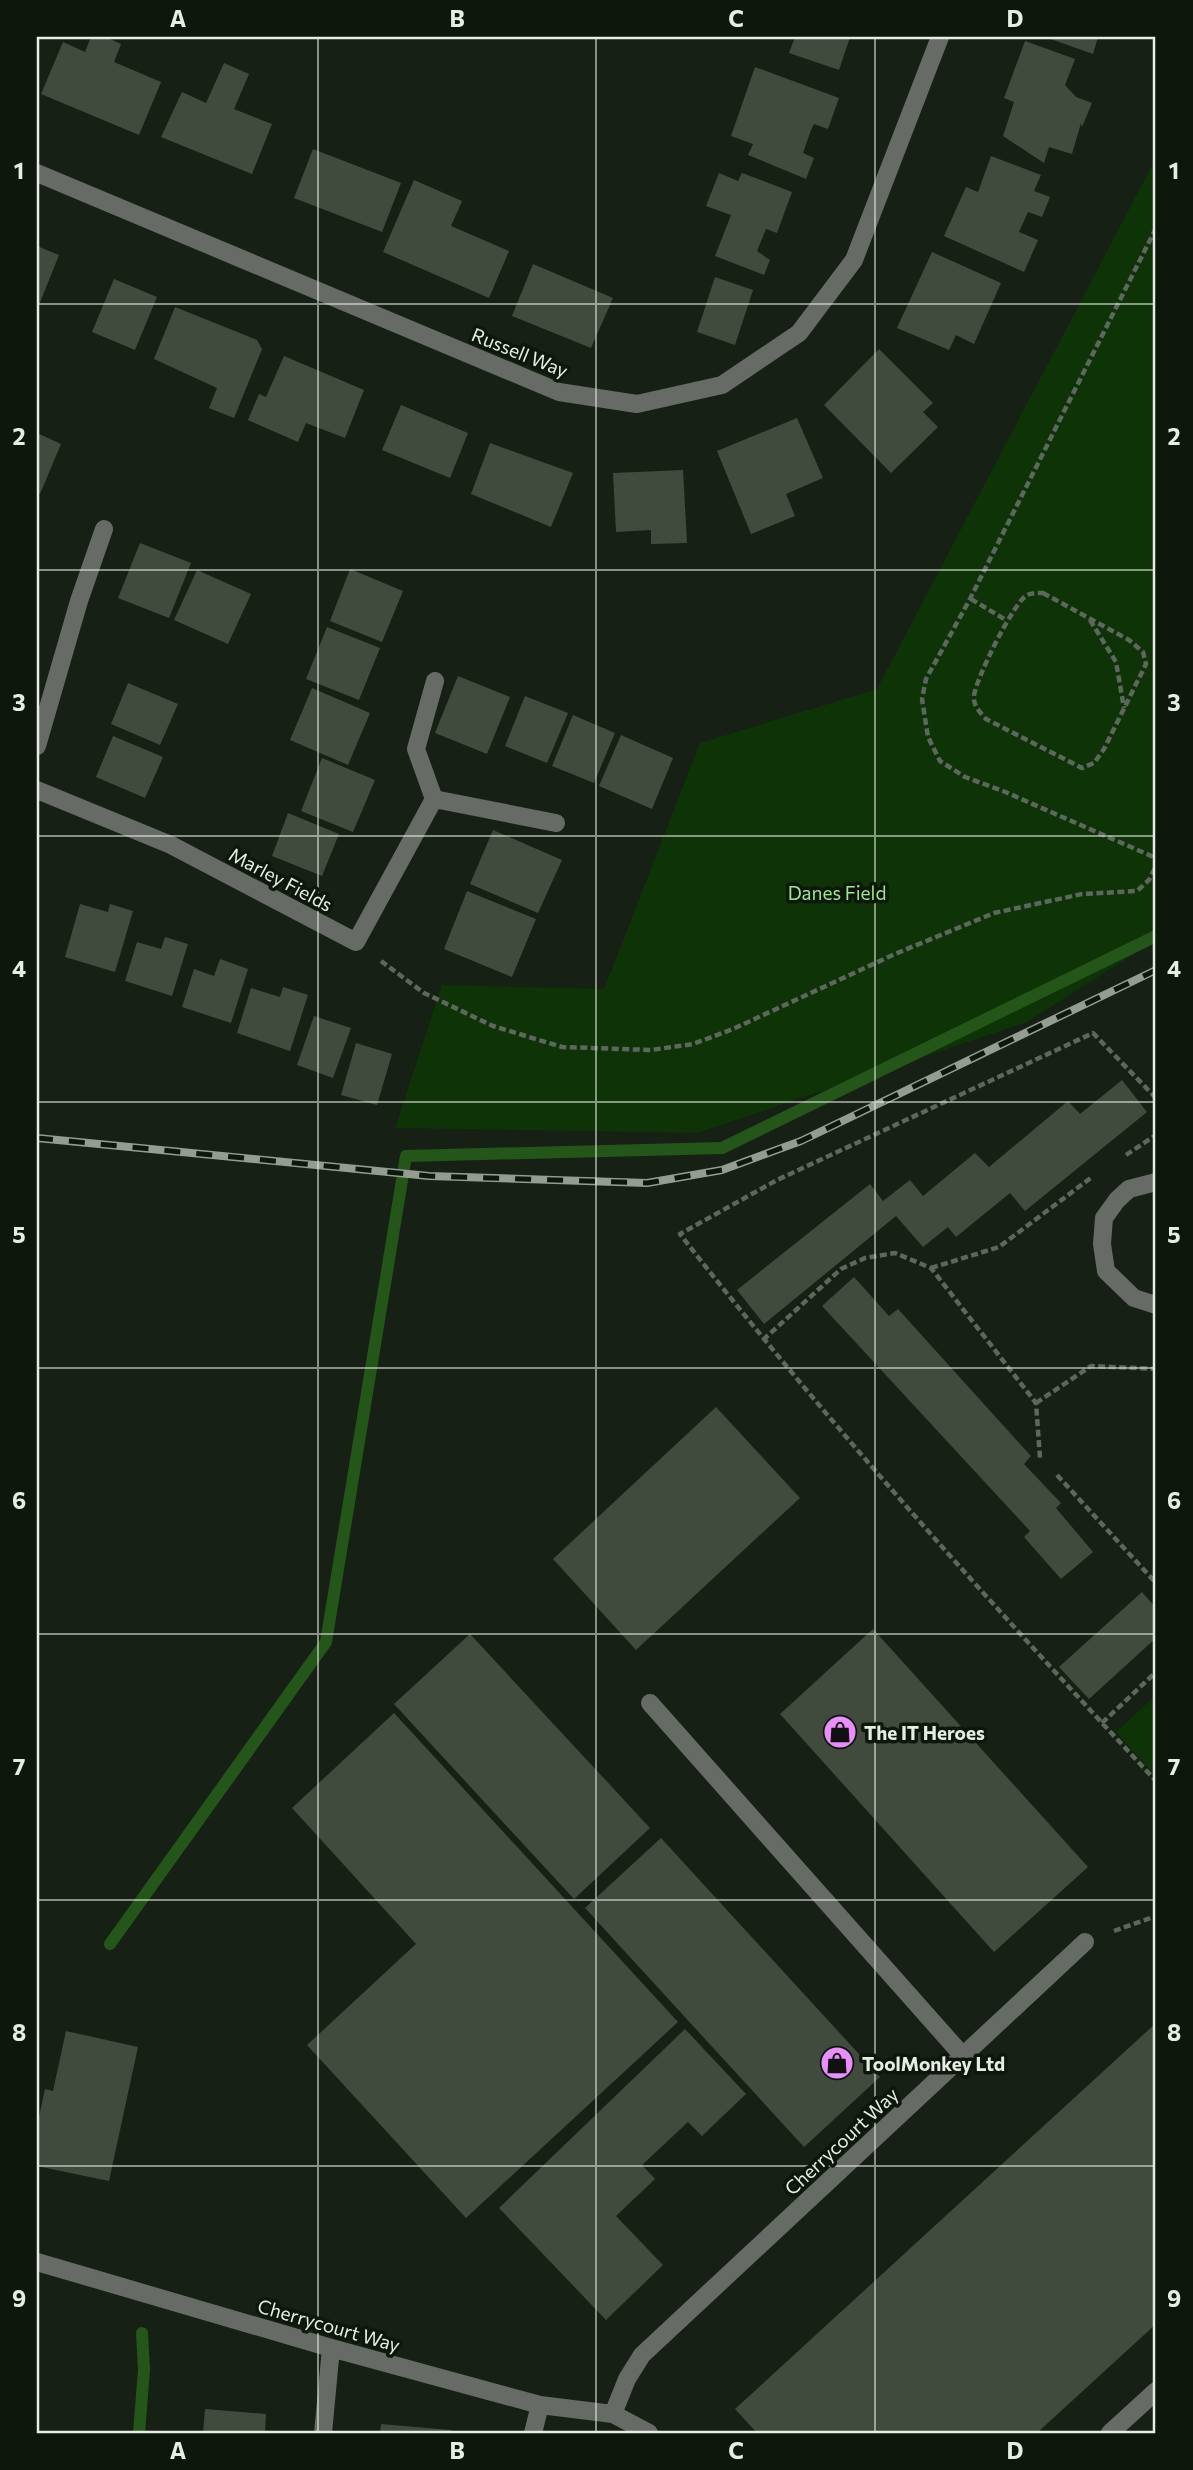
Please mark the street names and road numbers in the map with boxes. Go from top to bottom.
street label: Russell Way [469,322,572,382]
street label: Marley Fields [225,842,337,916]
street label: Cherrycourt Way [779,2082,903,2200]
street label: Cherrycourt Way [255,2294,403,2356]

